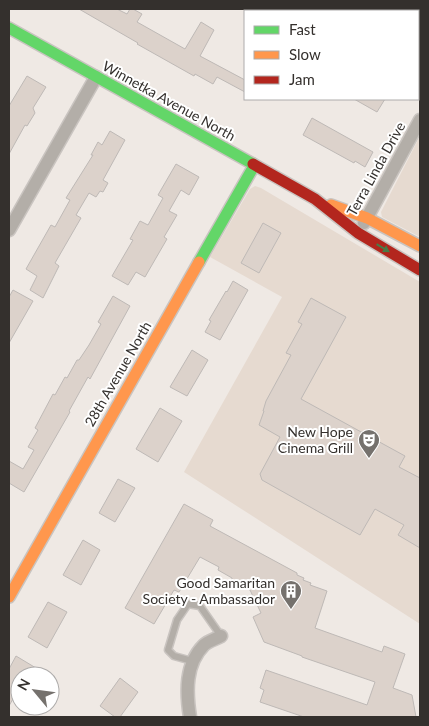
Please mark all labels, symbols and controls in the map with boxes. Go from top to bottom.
legend [244,10,419,100]
text: Fast [289,20,316,38]
text: Slow [289,45,321,63]
street label: Winnetka Avenue North [100,57,239,144]
text: Jam [289,70,315,88]
street label: Terra Linda Drive [343,119,408,219]
one-way arrow [377,243,390,252]
street label: 28th Avenue North [81,318,155,429]
place label: New Hope Cinema Grill [278,423,353,456]
theatre icon: New Hope Cinema Grill [357,428,381,459]
place label: Good Samaritan Society - Ambassador [143,574,275,607]
building icon: Good Samaritan Society - Ambassador [279,579,303,610]
north arrow [10,666,60,716]
text: N [13,676,33,693]

